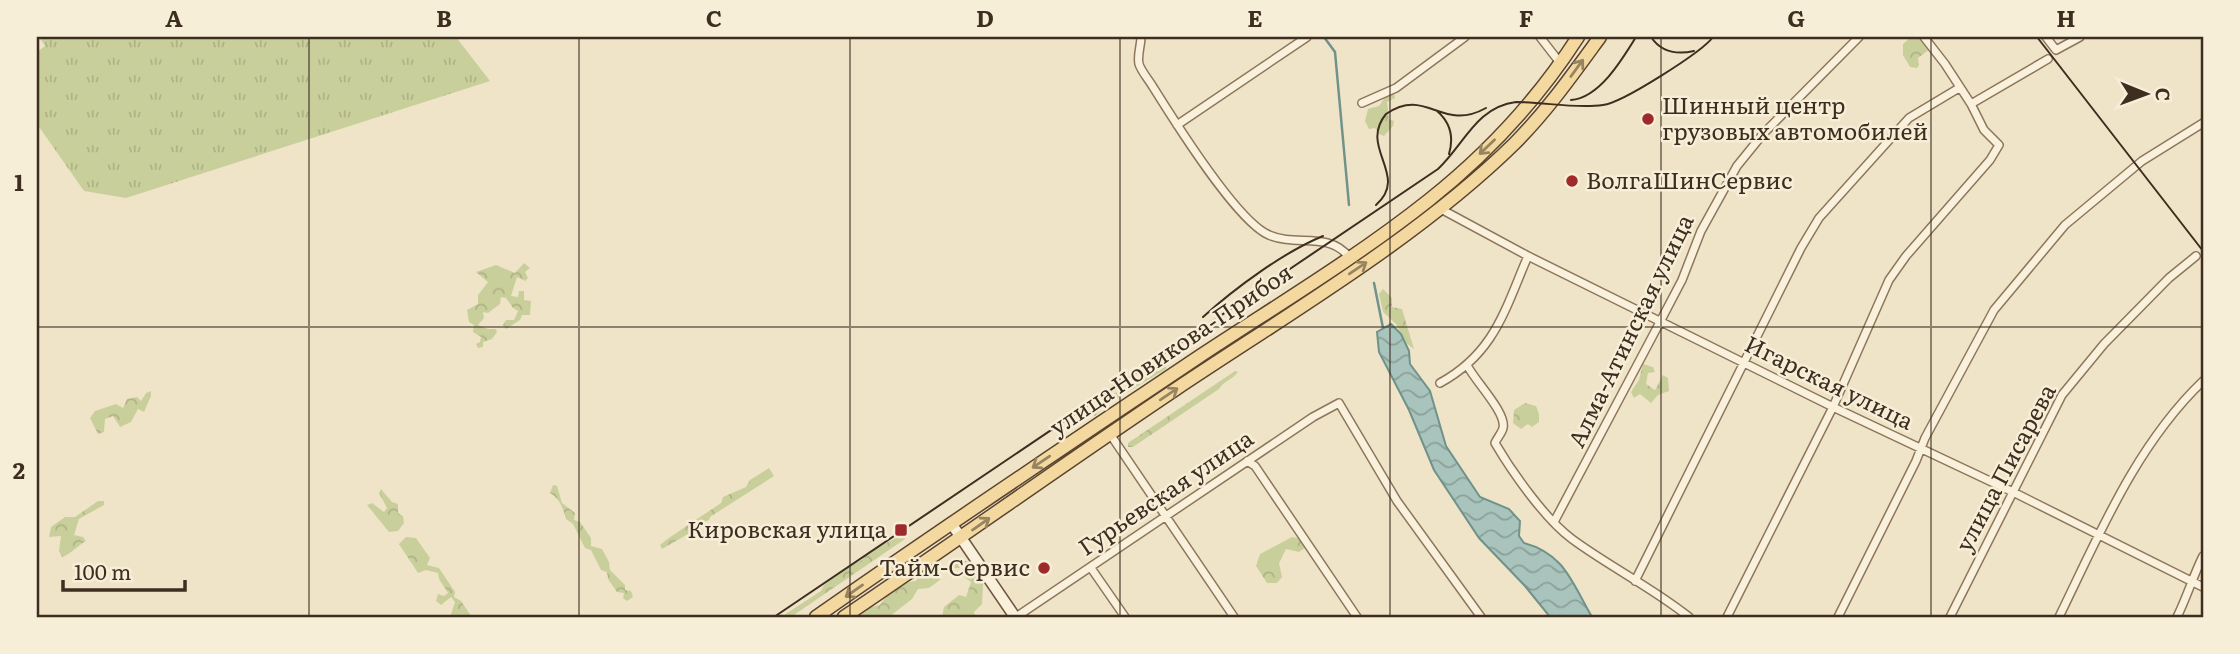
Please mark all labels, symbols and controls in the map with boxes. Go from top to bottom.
text: A [165,0,183,34]
text: B [436,0,452,34]
text: C [706,0,722,34]
text: D [976,0,994,34]
text: E [1247,0,1263,34]
text: F [1519,0,1534,34]
text: G [1787,0,1805,34]
text: H [2056,0,2076,34]
one-way arrow [1570,59,1585,78]
north arrow [2110,60,2180,130]
place label: Шинный центр грузовых автомобилей [1662,87,1928,147]
text: С [2150,87,2178,101]
marker: Шинный центр грузовых автомобилей [1640,111,1656,127]
one-way arrow [1479,139,1496,156]
place label: ВолгаШинСервис [1586,162,1792,196]
text: 1 [14,164,24,198]
marker: ВолгаШинСервис [1564,173,1580,189]
street label: Алма-Атинская улица [1558,207,1701,452]
street label: улица Новикова-Прибоя [1042,254,1298,443]
one-way arrow [1347,261,1367,275]
street label: Игарская улица [1740,326,1921,437]
street label: улица Писарева [1946,377,2063,557]
one-way arrow [1158,387,1178,401]
street label: Гурьевская улица [1071,420,1260,563]
text: 2 [13,452,25,486]
one-way arrow [1032,455,1052,469]
place label: Кировская улица [687,511,888,545]
one-way arrow [971,517,990,531]
marker: Кировская улица [893,522,909,538]
scale bar [63,549,186,593]
place label: Тайм-Сервис [879,549,1030,583]
text: 100 m [74,555,131,586]
marker: Тайм-Сервис [1036,560,1052,576]
one-way arrow [845,584,864,598]

